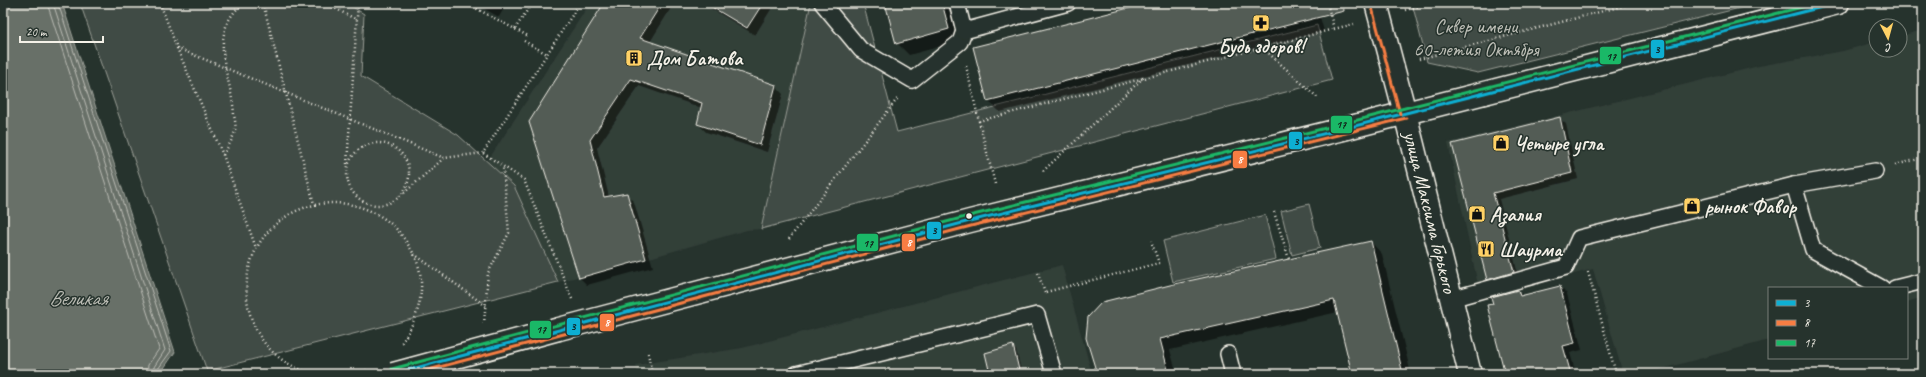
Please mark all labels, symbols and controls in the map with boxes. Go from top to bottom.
pharmacy icon: Будь здоров! [1251,13,1271,33]
park label: Сквер имени 60-летия Октября [1413,14,1540,62]
scale bar [20,18,103,44]
north arrow [1868,18,1908,58]
text: 20 m [26,24,48,40]
place label: Будь здоров! [1218,34,1309,59]
line badge: 3 [1650,39,1665,59]
text: С [1884,41,1892,55]
text: 3 [1655,42,1661,56]
place label: Дом Батова [647,46,744,71]
line badge: 17 [1599,46,1622,65]
building icon: Дом Батова [624,48,644,68]
text: 17 [1606,49,1617,63]
line badge: 17 [1330,115,1353,134]
text: 17 [1336,117,1347,131]
street label: улица Максима Горького [1398,128,1462,296]
line badge: 3 [1288,131,1303,150]
place label: Четыре угла [1514,131,1606,157]
shop icon: Четыре угла [1491,133,1511,153]
text: 3 [1294,134,1300,148]
line badge: 8 [1232,150,1248,169]
text: 8 [1238,152,1245,166]
place label: рынок Фавор [1705,194,1797,219]
shop icon: рынок Фавор [1682,196,1702,216]
place label: Азалия [1490,202,1542,228]
shop icon: Азалия [1467,204,1487,224]
unlabelled marker [964,211,974,221]
line badge: 3 [926,221,942,240]
text: 3 [932,223,938,237]
line badge: 17 [856,233,879,252]
line badge: 8 [901,233,916,252]
text: 8 [907,235,914,249]
text: 17 [863,236,874,250]
place label: Шаурма [1499,237,1564,263]
restaurant icon: Шаурма [1476,239,1496,259]
water label: Великая [49,285,109,311]
legend [1768,287,1908,359]
text: 3 [1804,295,1811,311]
line badge: 8 [599,313,615,332]
text: 8 [605,315,612,329]
text: 8 [1804,315,1811,331]
line badge: 3 [566,317,581,336]
text: 3 [571,319,577,333]
line badge: 17 [529,320,552,339]
text: 17 [536,322,547,336]
text: 17 [1804,335,1815,351]

